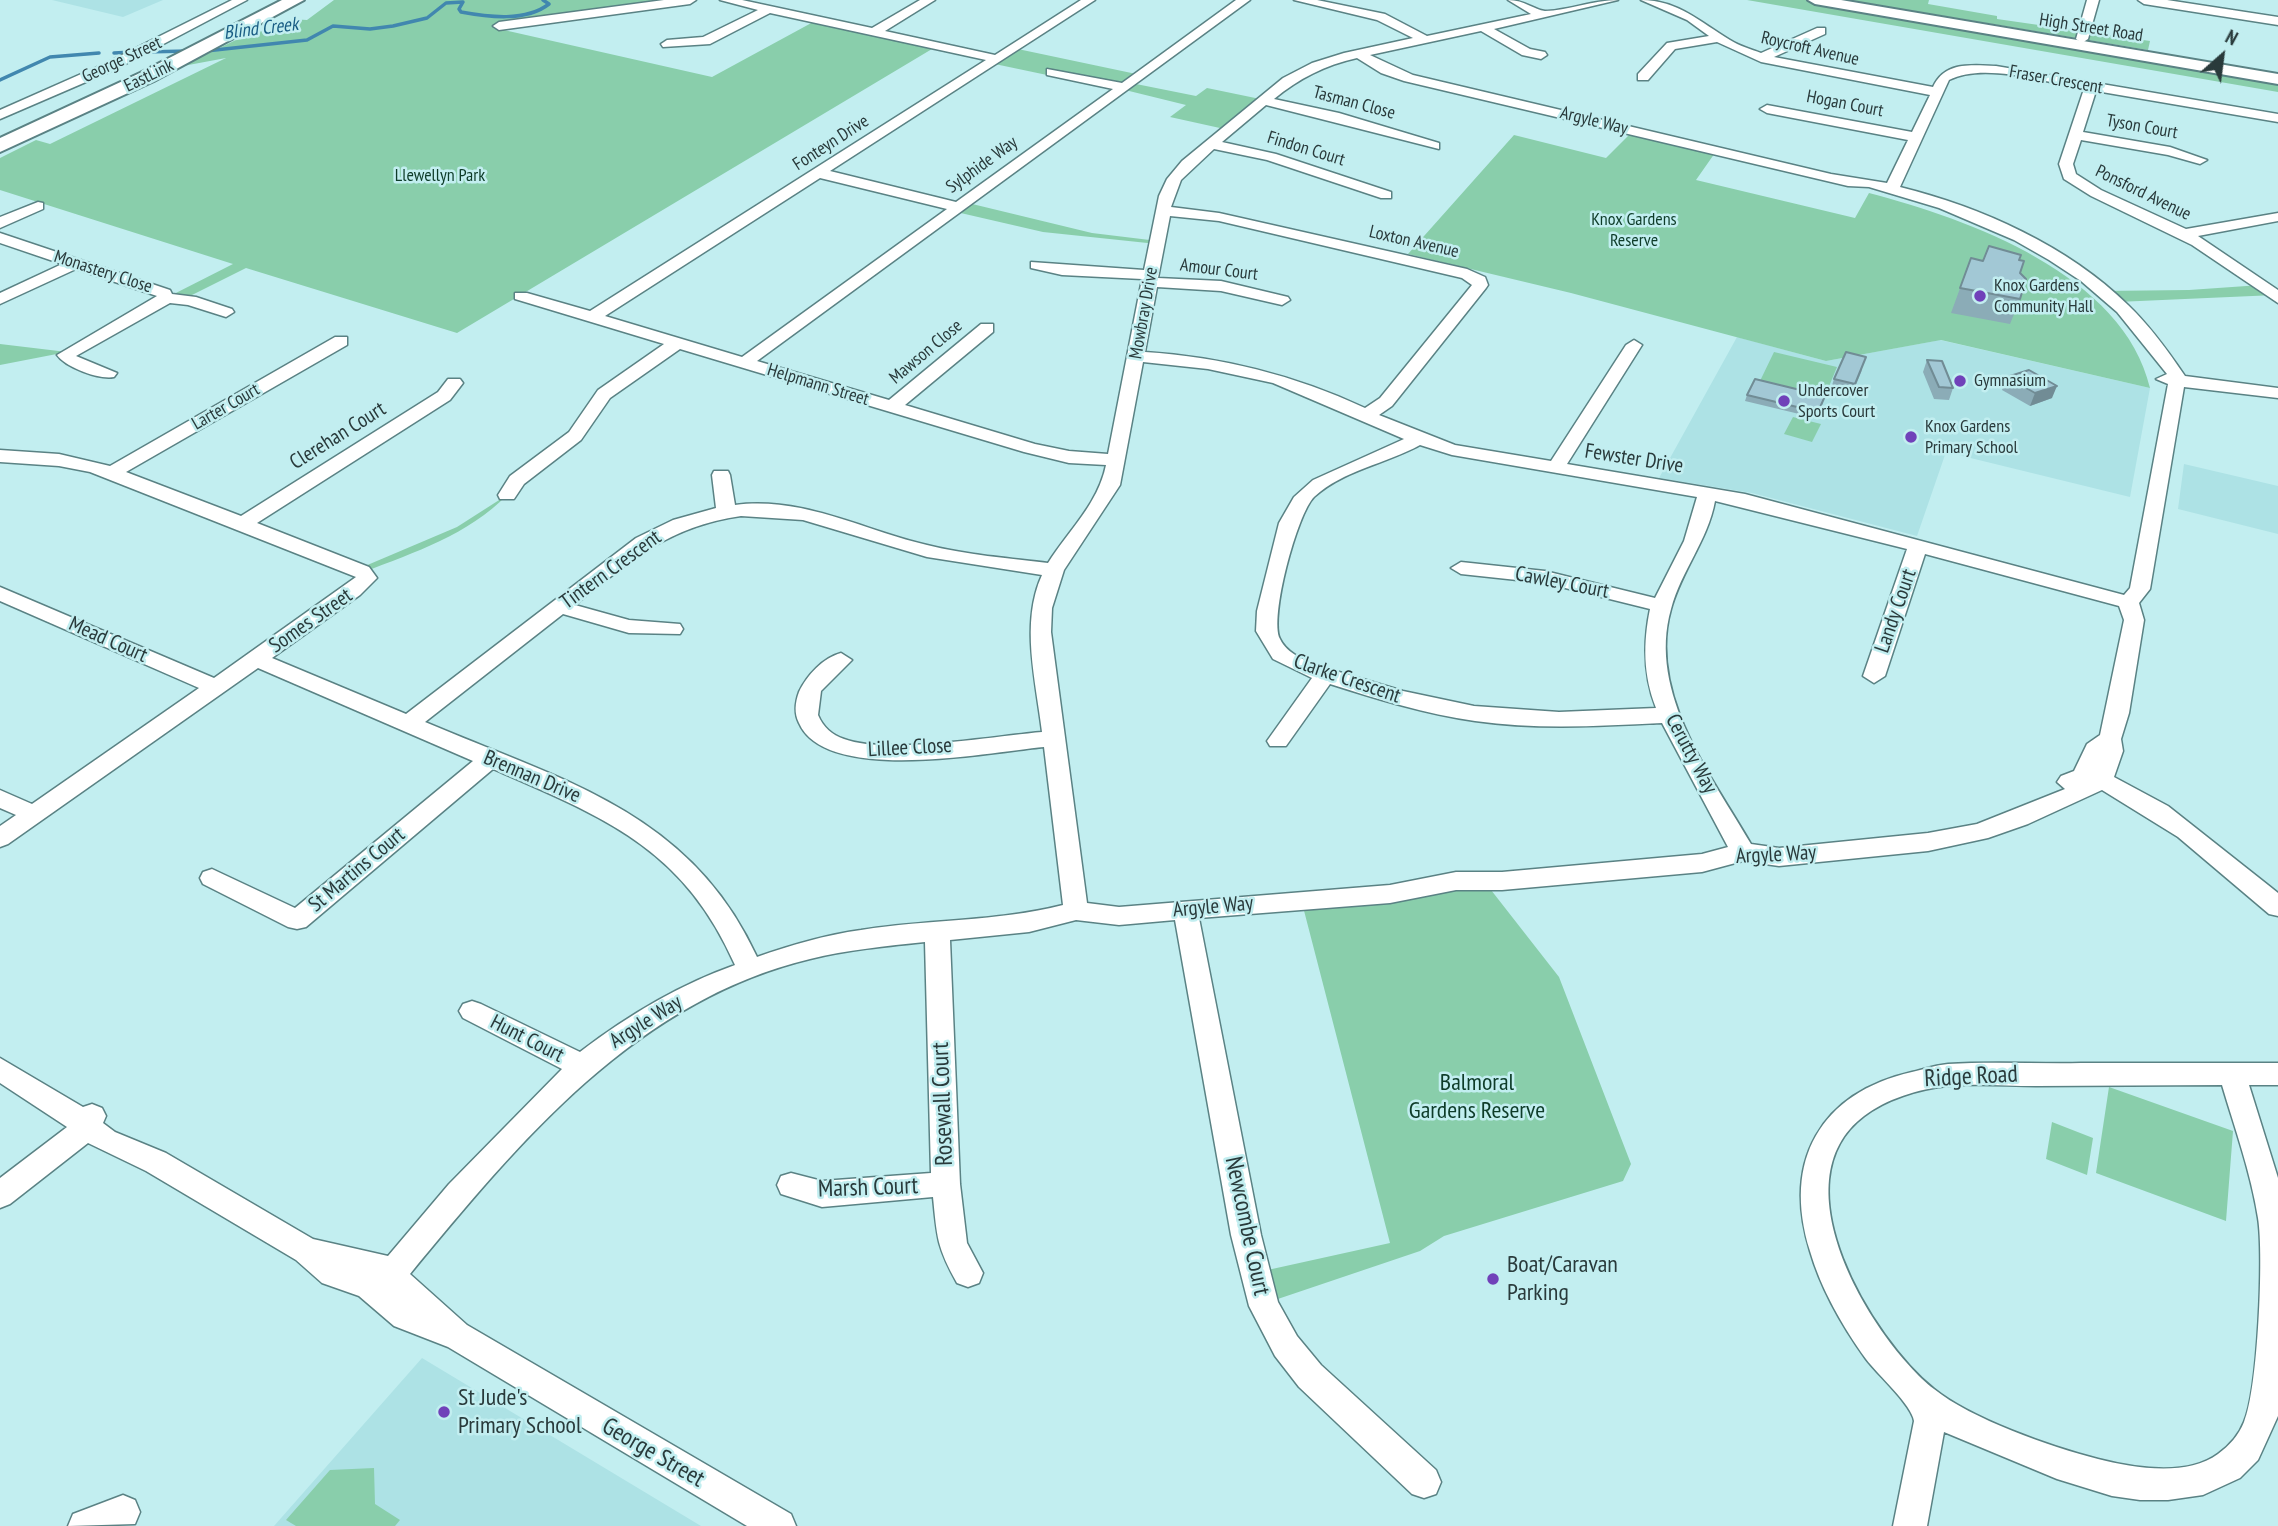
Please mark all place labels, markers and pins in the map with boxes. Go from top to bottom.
place label: Knox Gardens Community Hall [1994,275,2093,318]
marker: Knox Gardens Community Hall [1972,288,1988,304]
place label: Gymnasium [1974,370,2046,392]
marker: Gymnasium [1952,373,1968,389]
place label: Undercover Sports Court [1798,380,1875,422]
marker: Undercover Sports Court [1776,393,1792,409]
place label: Knox Gardens Primary School [1925,416,2018,458]
marker: Knox Gardens Primary School [1903,429,1919,445]
place label: Boat/Caravan Parking [1507,1251,1618,1307]
marker: Boat/Caravan Parking [1485,1271,1501,1287]
place label: St Jude's Primary School [458,1384,582,1440]
marker: St Jude's Primary School [436,1404,452,1420]

